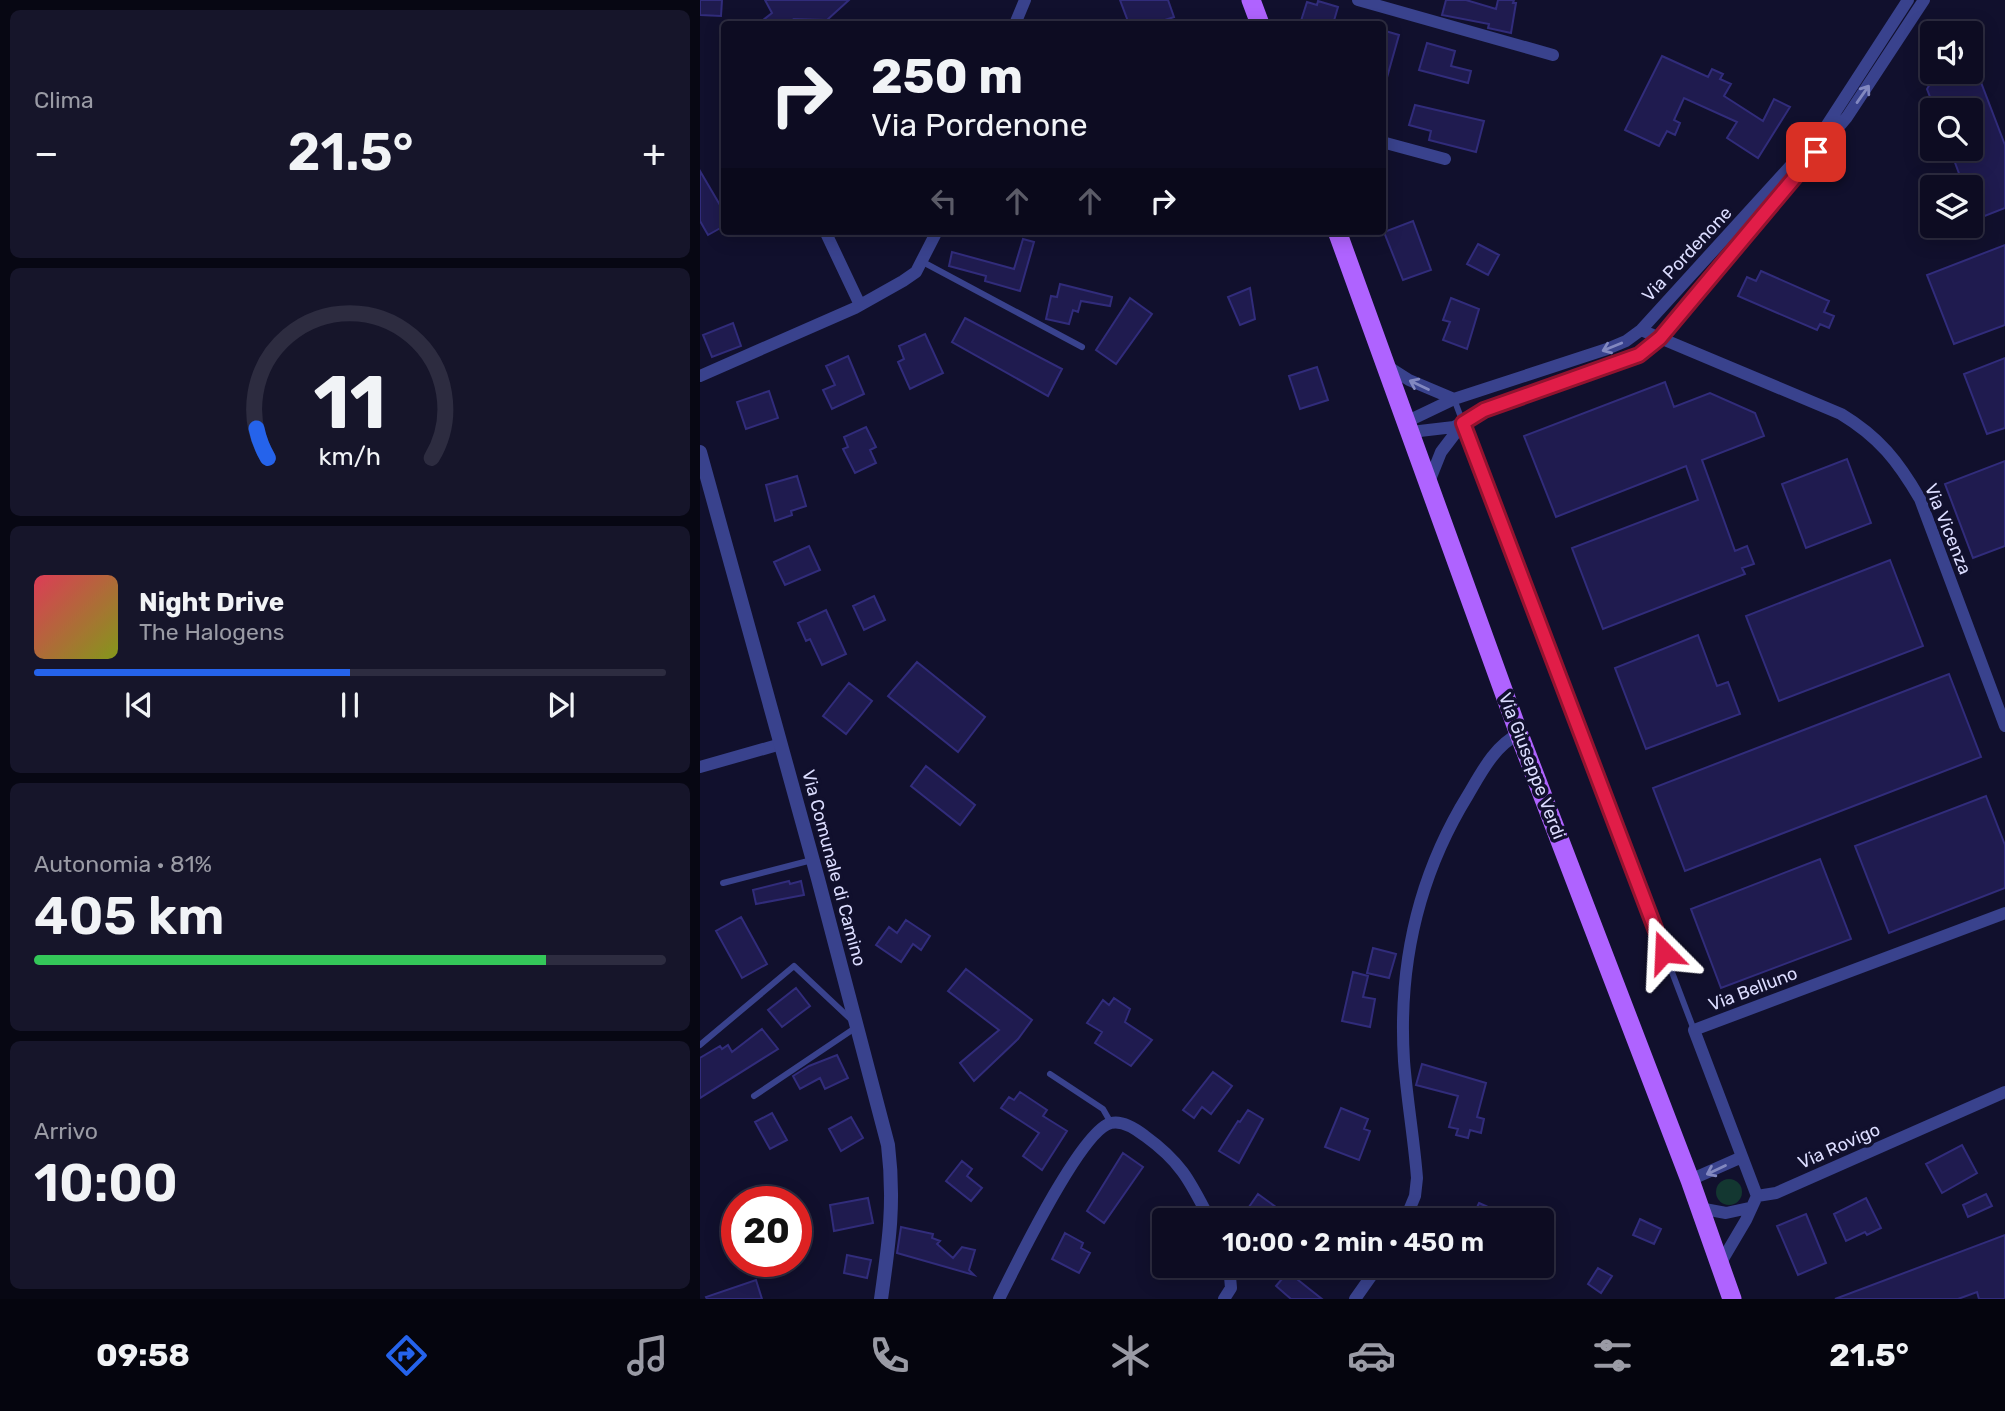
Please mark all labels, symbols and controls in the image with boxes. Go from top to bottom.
map controls [1920,21,1983,238]
button: sound [1920,21,1983,84]
text: 250 m [871,47,1023,105]
icon: right [756,49,847,140]
one-way arrow [1856,85,1870,104]
text: Clima [34,86,94,114]
button: search [1920,98,1983,161]
text: Via Pordenone [871,106,1088,144]
text: 21.5° [287,121,414,183]
pin [1786,122,1846,182]
text: − [34,130,59,176]
text: + [642,130,666,176]
icon: arrive [1797,133,1835,171]
button: layers [1920,175,1983,238]
icon: left [925,182,963,220]
icon: ahead [998,182,1036,220]
icon: ahead [1071,182,1109,220]
icon: right [1144,182,1182,220]
street label: Via Pordenone [1637,202,1737,306]
one-way arrow [1601,342,1623,355]
text: 11 [314,360,386,446]
one-way arrow [1409,378,1430,391]
text: km/h [319,441,381,470]
street label: Via Vicenza [1920,480,1976,578]
text: Night Drive [139,587,284,618]
text: The Halogens [139,618,285,646]
icon: previous [120,686,158,724]
icon: pause [331,686,369,724]
icon: next [542,686,580,724]
street label: Via Giuseppe Verdi [1494,690,1570,842]
street label: Via Comunale di Camino [797,767,871,969]
text: Autonomia · 81% [34,850,212,878]
text: 405 km [34,885,225,947]
position arrow [1627,915,1701,989]
street label: Via Belluno [1705,962,1801,1016]
text: Arrivo [34,1117,98,1145]
street label: Via Rovigo [1795,1118,1883,1174]
text: 10:00 [34,1152,178,1214]
one-way arrow [1706,1164,1727,1177]
speed limit sign: 20 [721,1186,812,1277]
text: 10:00 · 2 min · 450 m [1222,1227,1484,1258]
icon: directions [382,1331,431,1380]
icon: music [623,1331,672,1380]
icon: phone [865,1331,914,1380]
icon: climate [1106,1331,1155,1380]
icon: car [1347,1331,1396,1380]
icon: filters [1588,1331,1637,1380]
text: 09:58 [96,1336,190,1374]
text: 21.5° [1829,1336,1909,1374]

